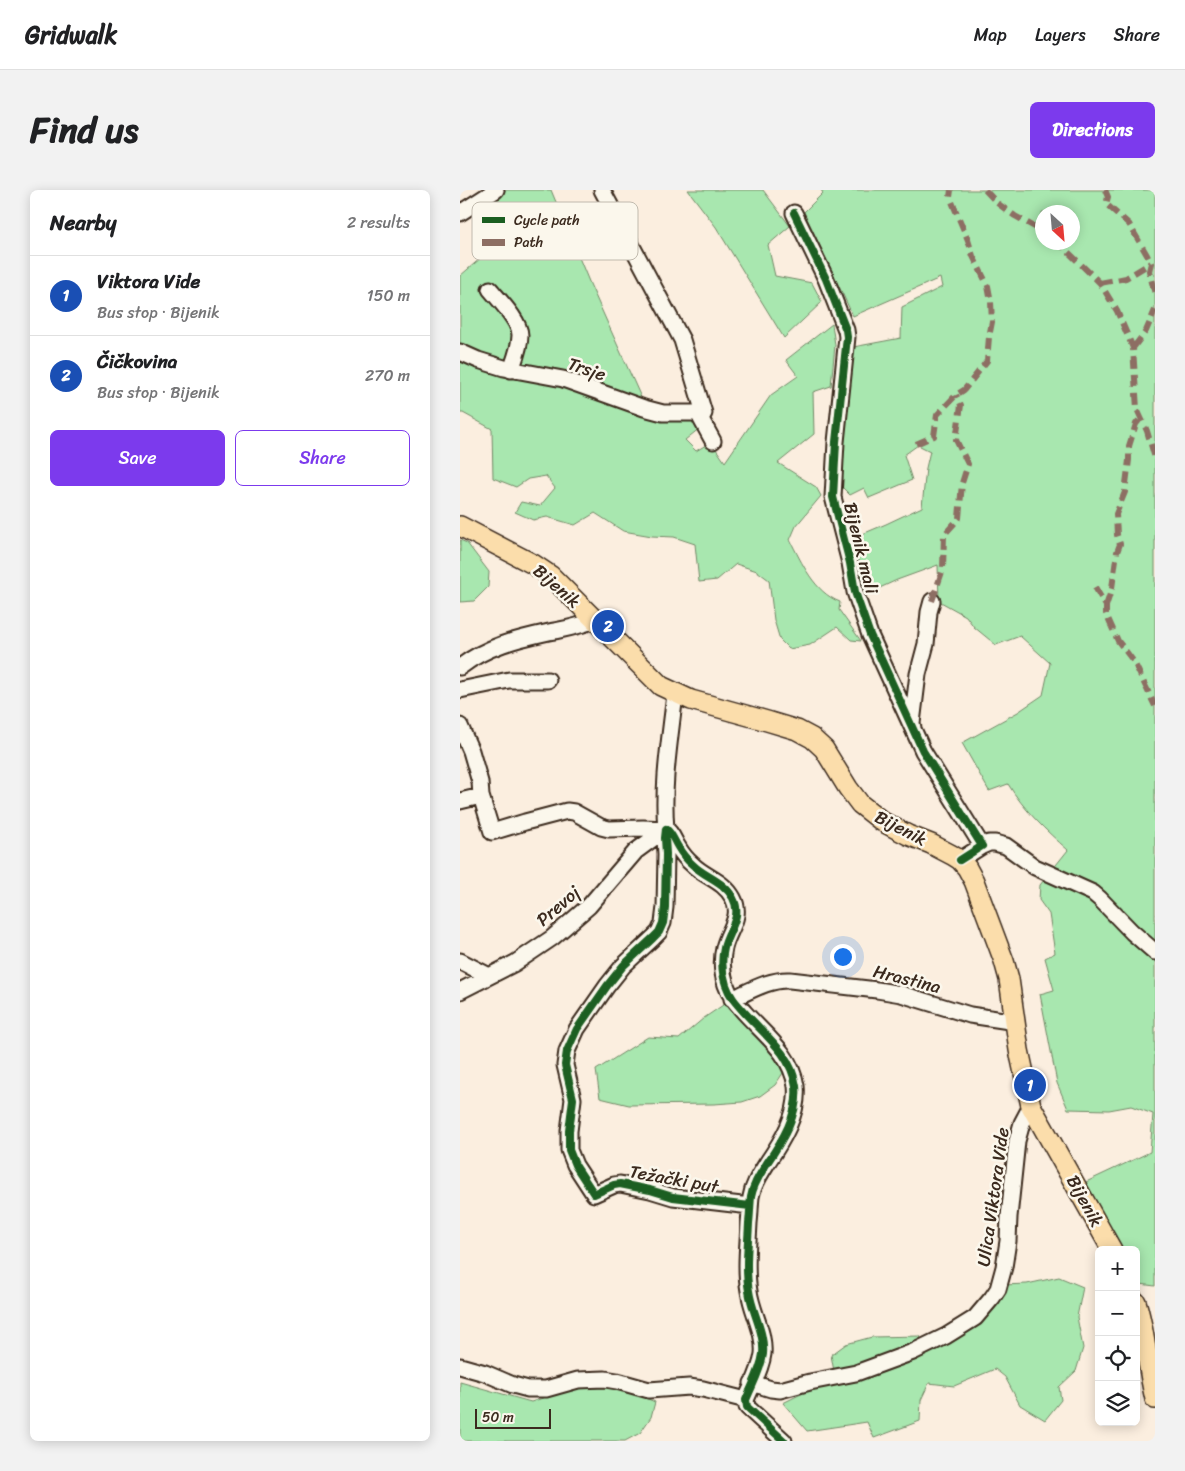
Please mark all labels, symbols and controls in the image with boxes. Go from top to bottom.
text: Gridwalk [25,14,117,56]
text: Map [974,19,1007,51]
text: Layers [1035,19,1086,51]
text: Share [1114,19,1160,51]
text: Find us [30,99,138,161]
button: Directions [1030,102,1155,158]
legend [472,202,638,260]
text: Nearby [50,204,116,242]
north arrow [1035,205,1080,250]
text: 2 results [347,208,410,237]
text: Cycle path [514,208,580,233]
text: Path [514,230,543,255]
text: Viktora Vide [97,265,200,298]
text: 1 [63,281,69,310]
text: 150 m [367,281,410,310]
text: Bus stop · Bijenik [97,298,220,327]
text: Čičkovina [97,345,177,378]
street label: Trsje [564,348,610,390]
text: 2 [61,361,71,390]
text: 270 m [365,361,410,390]
text: Bus stop · Bijenik [97,378,220,407]
button: Save [50,430,225,486]
button: Share [235,430,410,486]
street label: Bijenik mali [834,499,888,598]
street label: Bijenik [526,556,588,616]
pin: 2 [592,607,624,645]
street label: Bijenik [869,801,933,855]
street label: Prevoj [529,877,588,935]
your location [830,944,856,970]
street label: Hrastina [870,955,944,1003]
pin: 1 [1014,1066,1046,1104]
street label: Ulica Viktora Vide [967,1125,1019,1269]
street label: Težački put [627,1155,722,1203]
street label: Bijenik [1058,1169,1112,1233]
map controls [1095,1246,1140,1426]
button: + [1095,1246,1140,1291]
button: − [1095,1291,1140,1336]
button: locate [1095,1336,1140,1381]
button: layers [1095,1381,1140,1426]
text: 50 m [482,1405,514,1430]
scale bar [475,1406,551,1429]

